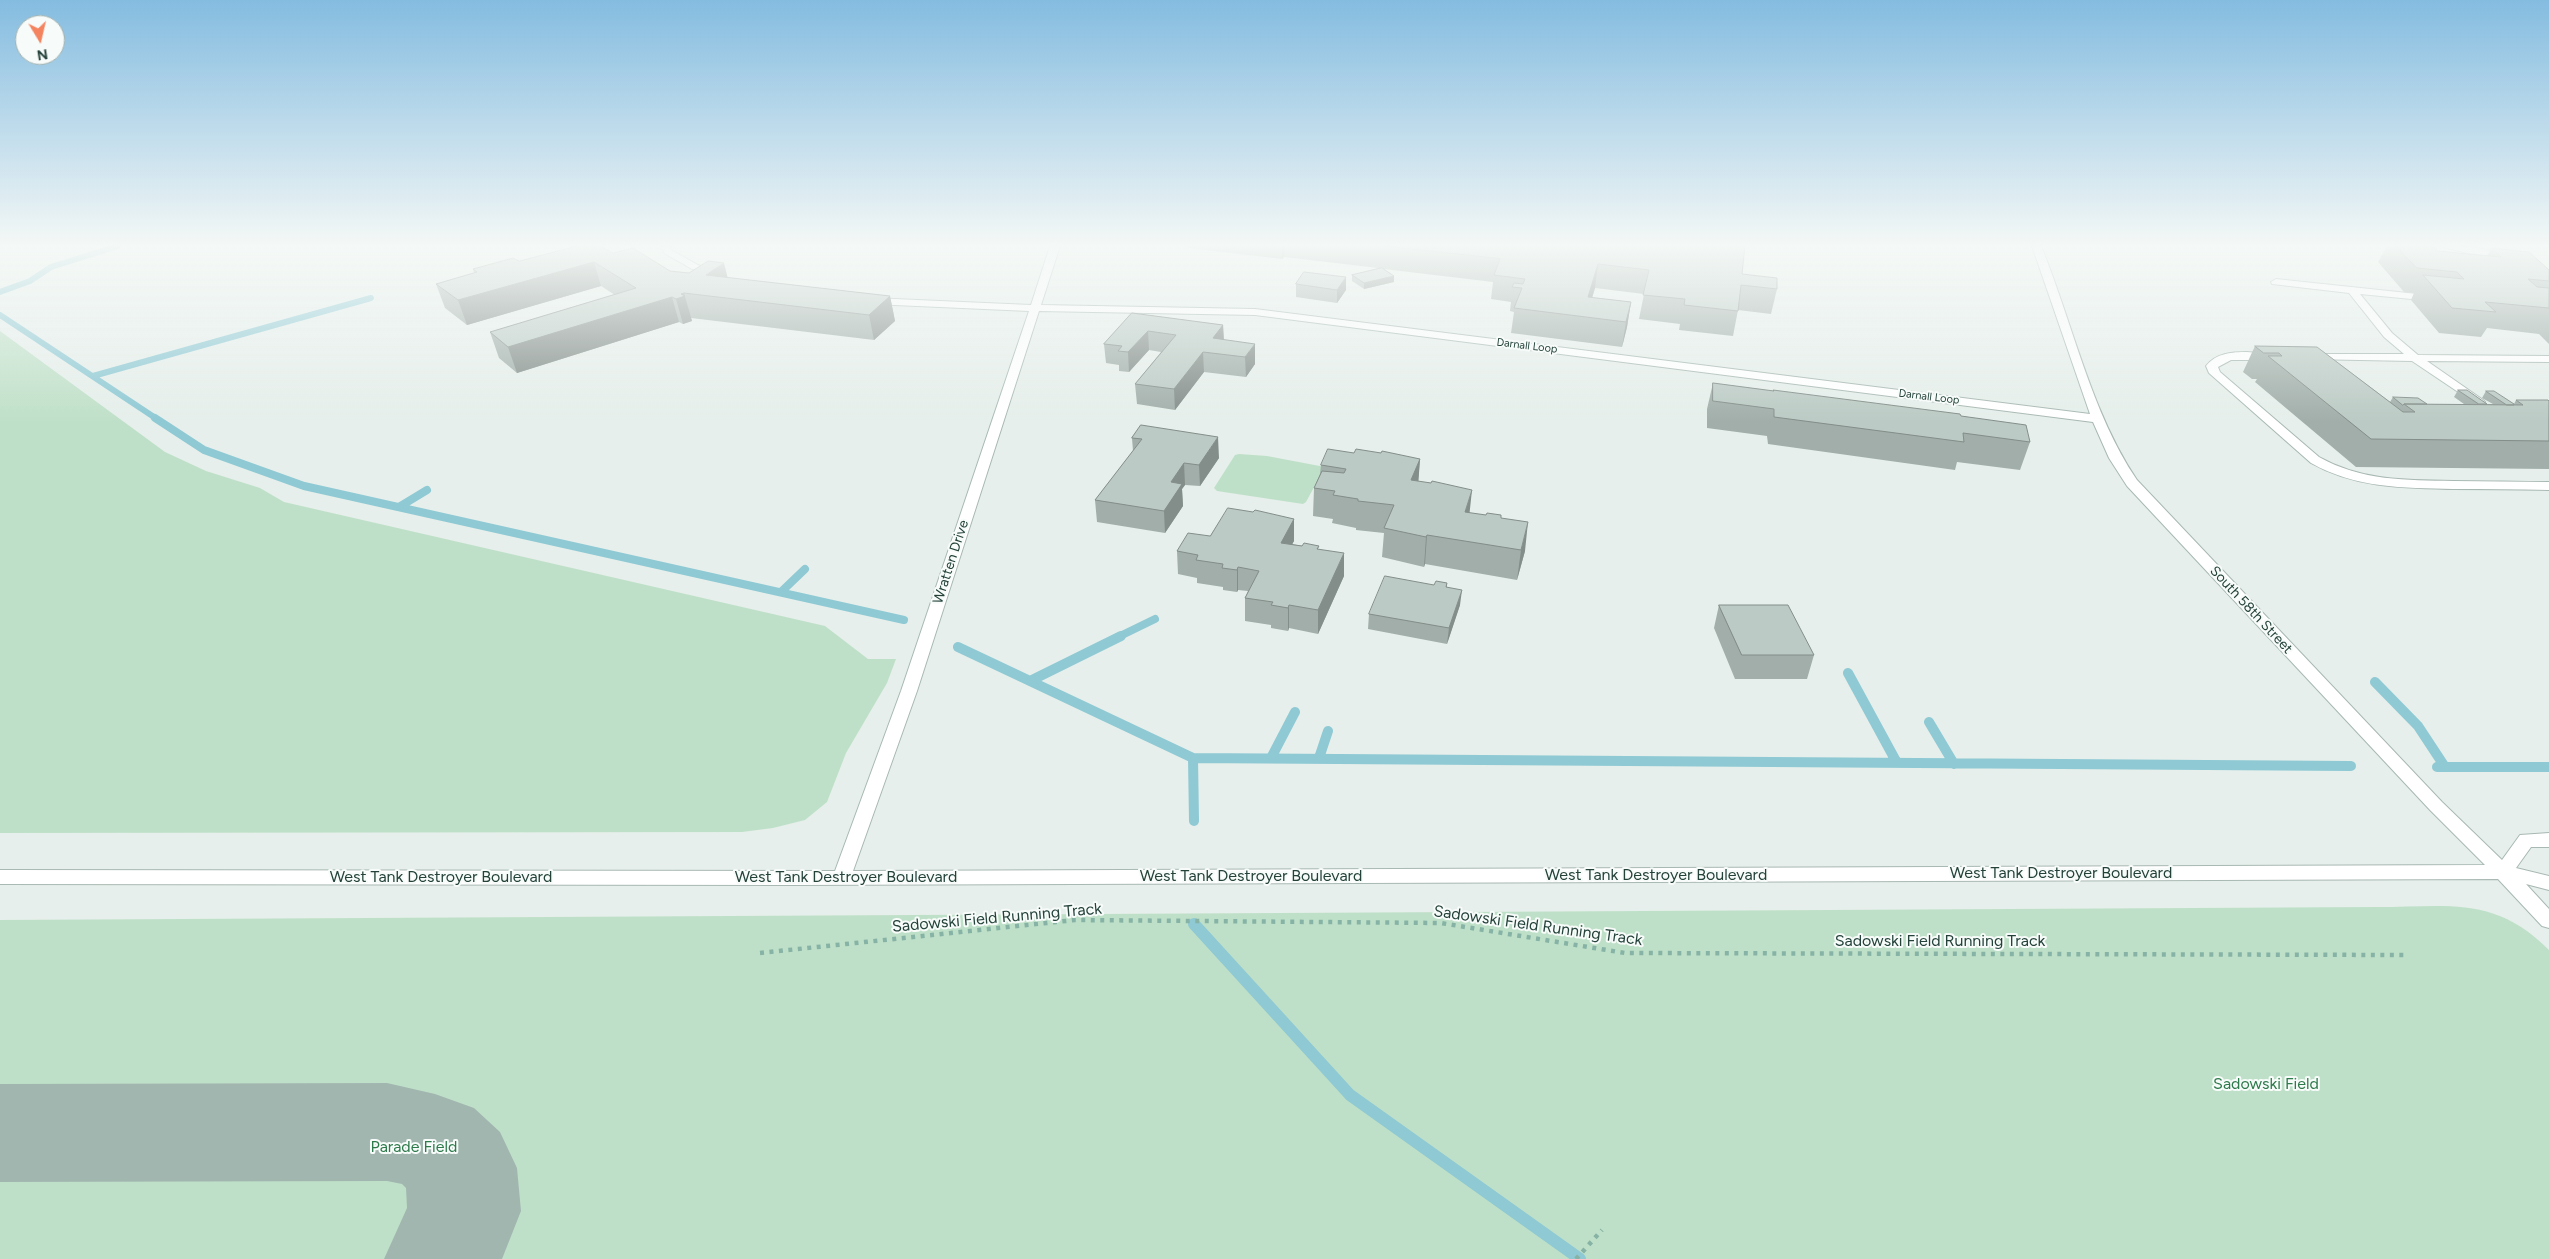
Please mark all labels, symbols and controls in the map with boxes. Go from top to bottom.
north arrow [15,15,65,65]
text: N [36,45,49,64]
street label: Darnall Loop [1496,336,1558,356]
street label: Darnall Loop [1898,387,1960,407]
street label: Wratten Drive [930,518,972,606]
street label: South 58th Street [2206,563,2296,657]
street label: West Tank Destroyer Boulevard [1950,863,2172,883]
street label: West Tank Destroyer Boulevard [1545,865,1767,885]
street label: West Tank Destroyer Boulevard [1140,866,1362,886]
street label: West Tank Destroyer Boulevard [330,867,552,887]
street label: West Tank Destroyer Boulevard [735,867,957,887]
street label: Sadowski Field Running Track [891,899,1103,937]
street label: Sadowski Field Running Track [1432,902,1644,950]
street label: Sadowski Field Running Track [1835,931,2045,951]
park label: Sadowski Field [2213,1074,2319,1094]
park label: Parade Field [371,1137,457,1157]

